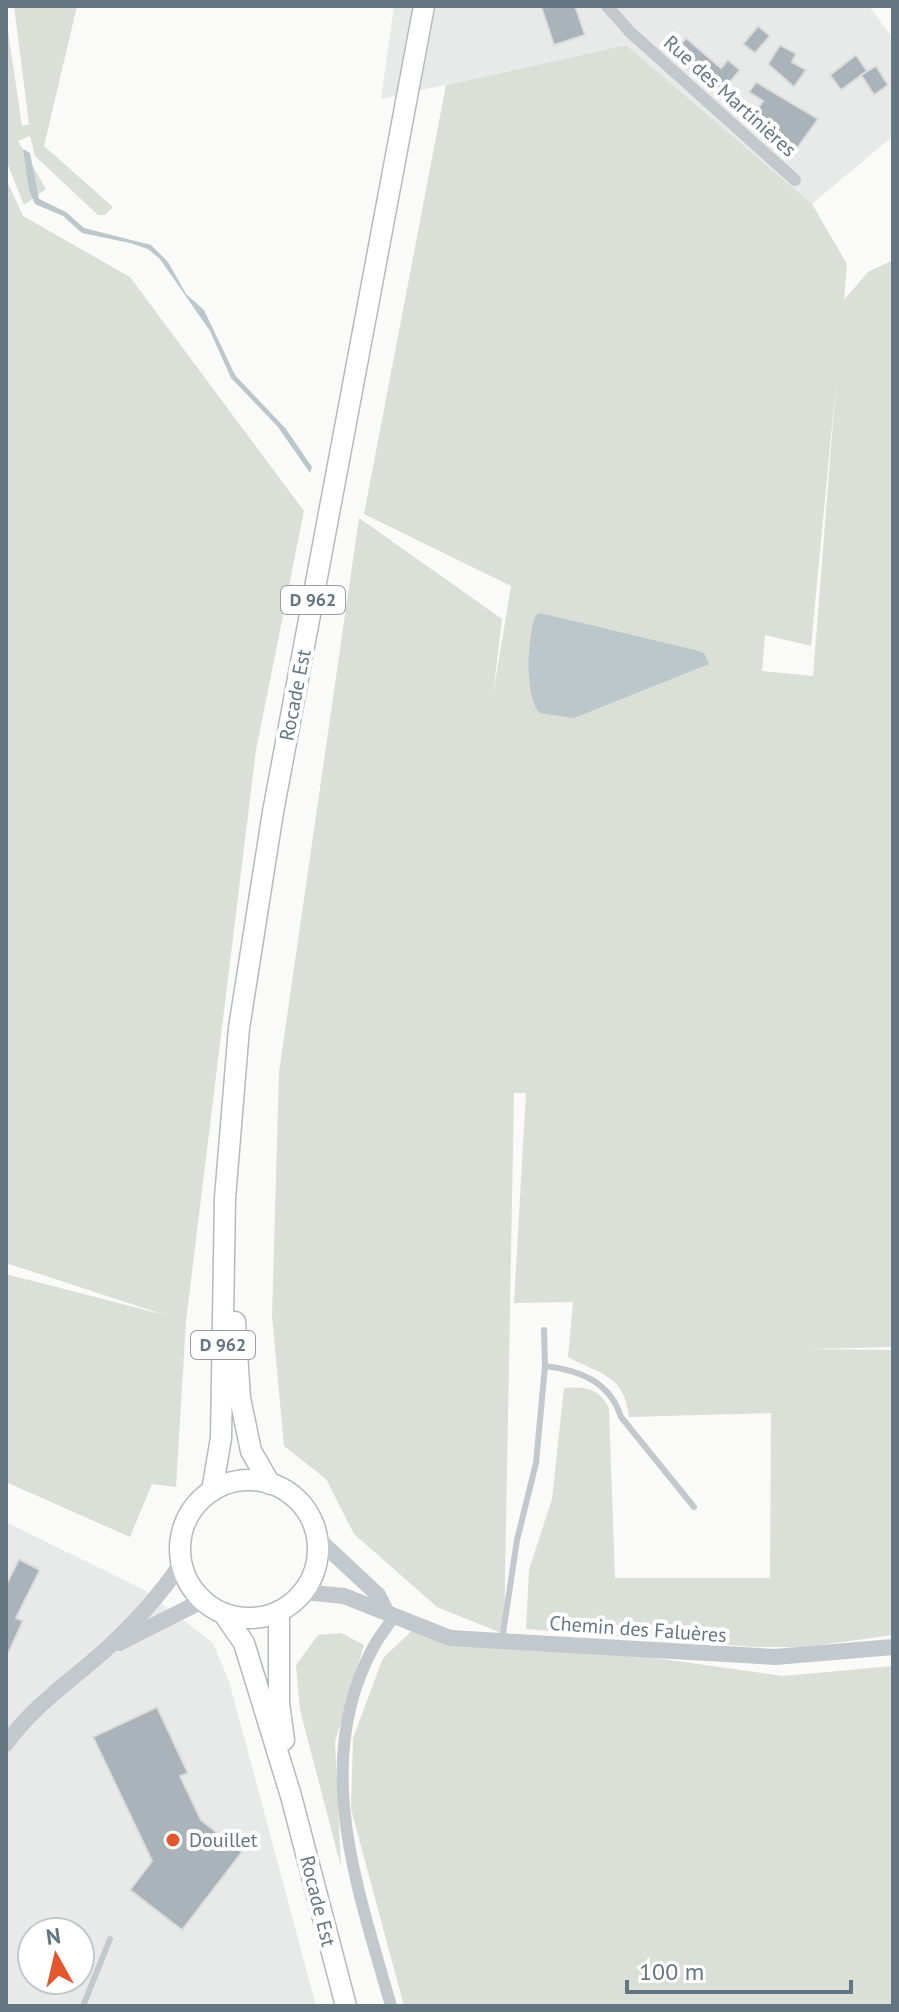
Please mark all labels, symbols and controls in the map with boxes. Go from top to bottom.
street label: Rue des Martinières [658,30,802,162]
road number: D 962 [281,586,345,614]
street label: Rocade Est [273,647,317,743]
road number: D 962 [191,1331,255,1359]
street label: Chemin des Faluères [549,1610,727,1648]
place label: Douillet [189,1827,258,1853]
marker: Douillet [164,1831,182,1849]
street label: Rocade Est [294,1853,342,1949]
north arrow [16,1916,96,1996]
text: N [44,1921,62,1951]
scale bar [627,1944,851,1994]
text: 100 m [639,1956,704,1987]

